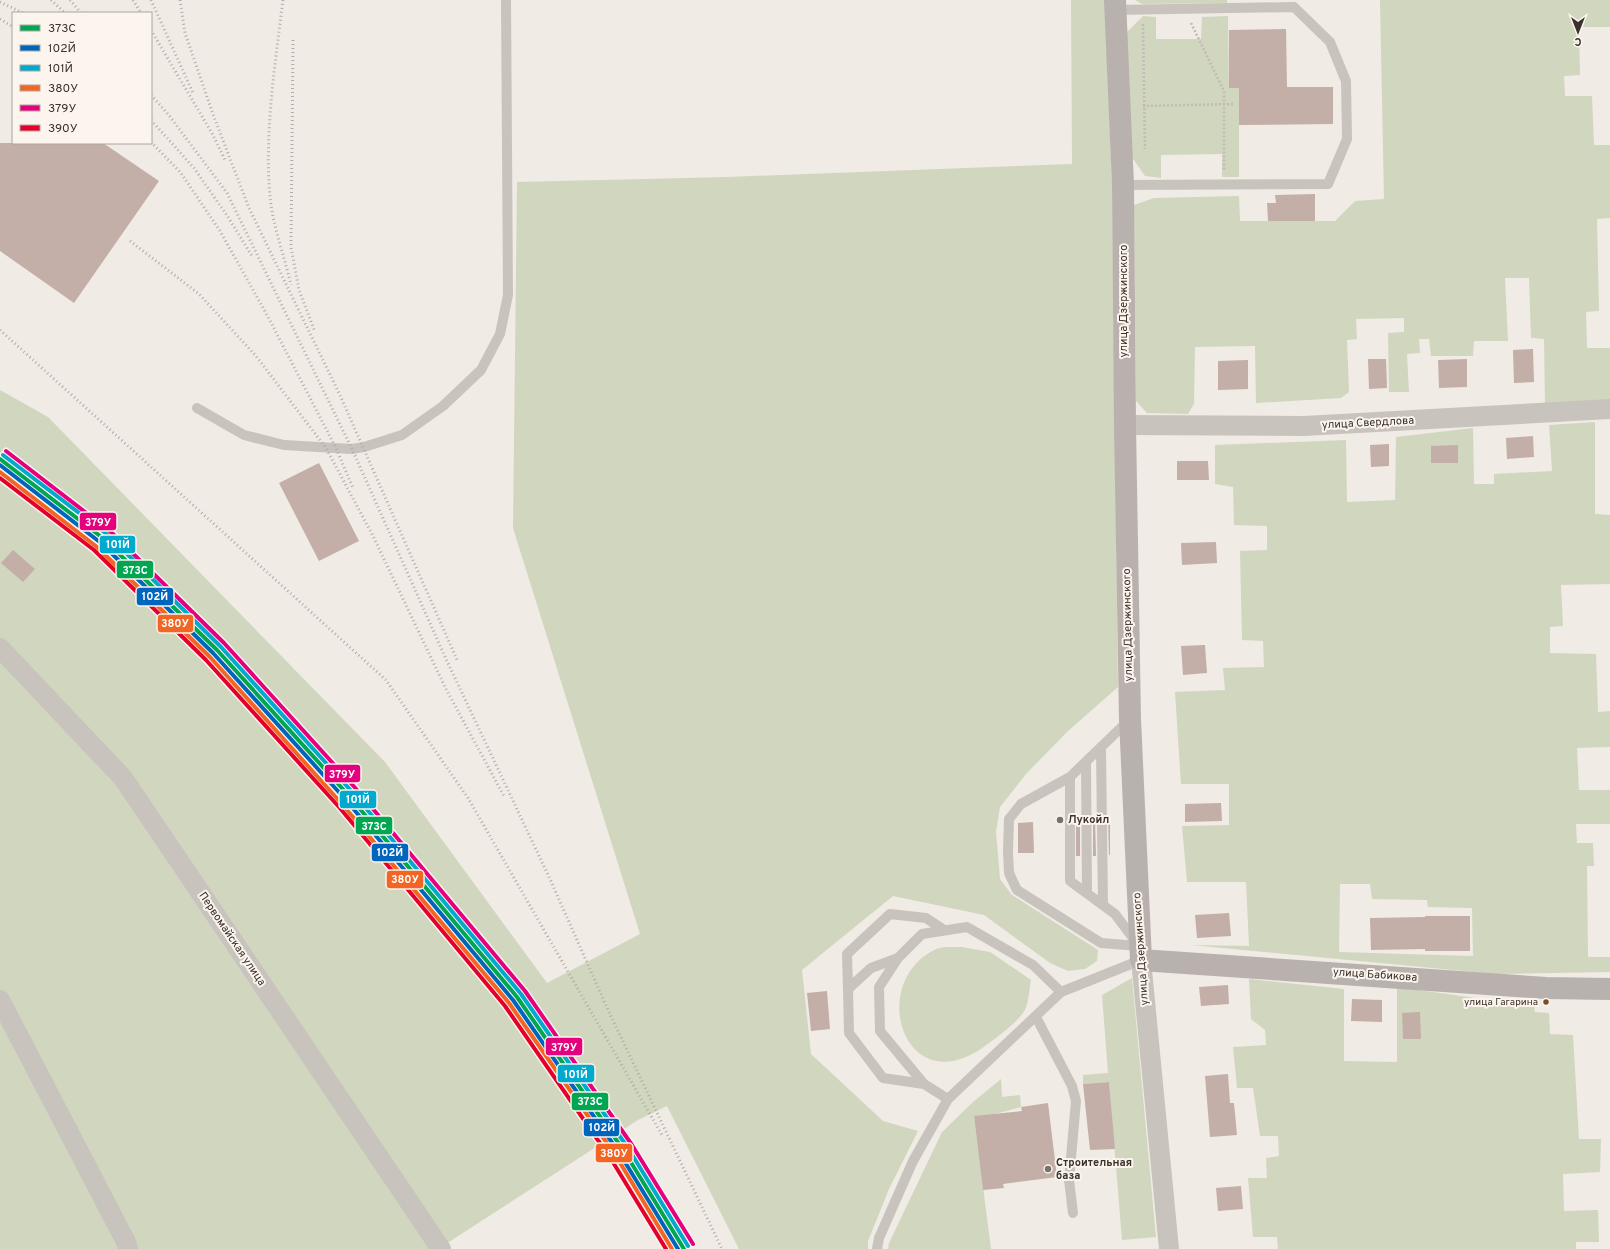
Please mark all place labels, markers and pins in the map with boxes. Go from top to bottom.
place label: Лукойл [1068,813,1109,827]
marker: Лукойл [1055,815,1065,825]
place label: улица Гагарина [1464,996,1538,1009]
marker: улица Гагарина [1541,997,1551,1007]
place label: Строительная база [1056,1156,1132,1183]
marker: Строительная база [1043,1164,1053,1174]

